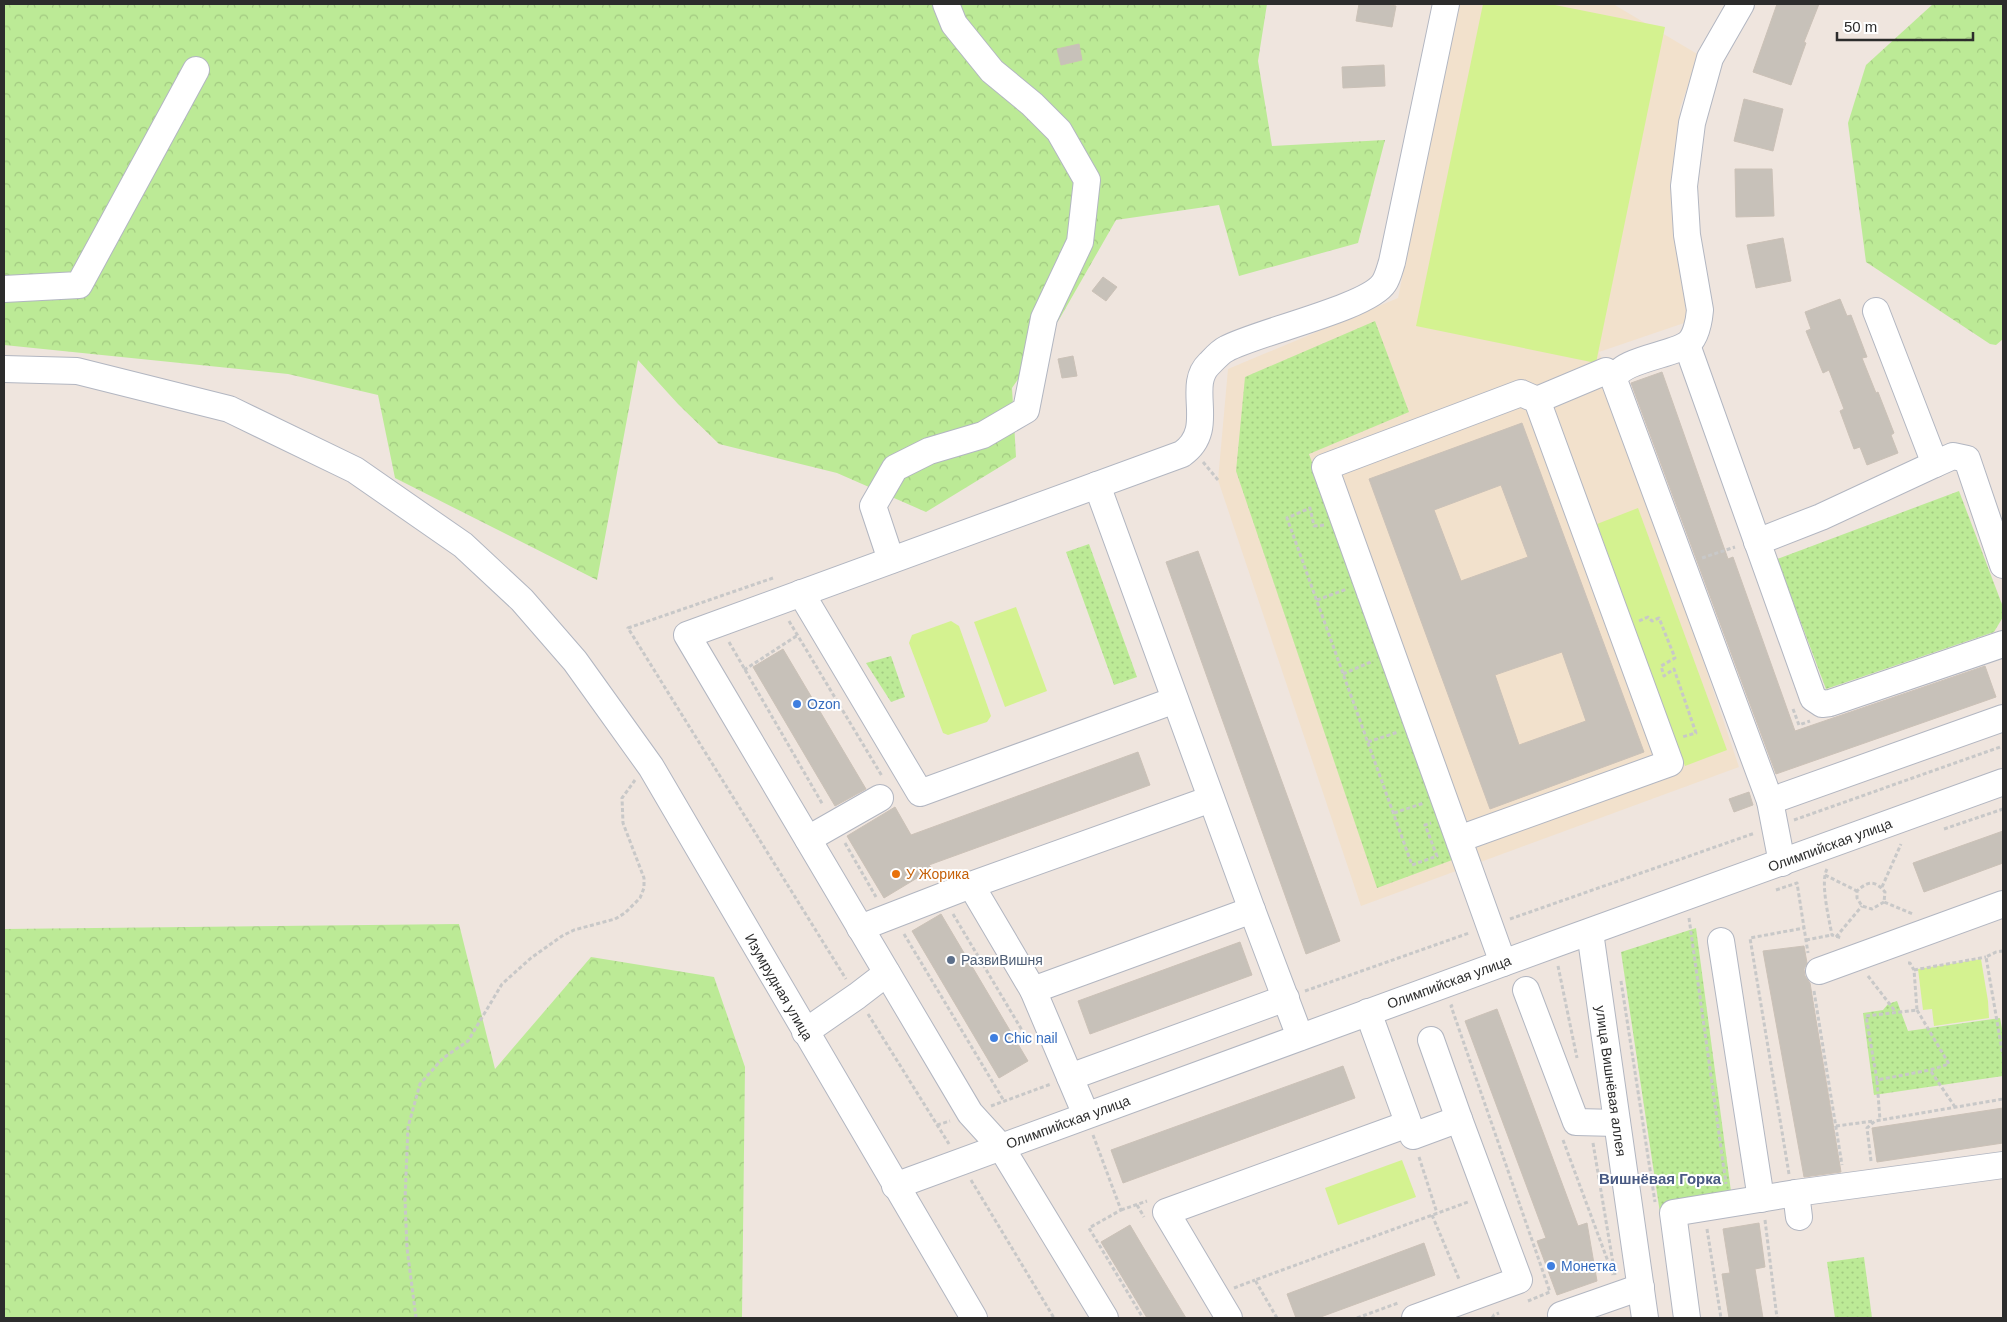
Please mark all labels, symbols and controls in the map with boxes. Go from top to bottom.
scale bar [1837,10,1973,42]
text: 50 m [1844,18,1877,35]
place label: Ozon [807,696,840,712]
marker: Ozon [791,698,803,710]
street label: Олимпийская улица [1766,815,1894,875]
place label: У Жорика [906,866,969,882]
marker: У Жорика [890,868,902,880]
street label: Изумрудная улица [742,931,816,1043]
place label: РазвиВишня [961,952,1043,968]
street label: Олимпийская улица [1385,952,1513,1012]
marker: РазвиВишня [945,954,957,966]
street label: улица Вишнёвая аллея [1592,1004,1630,1158]
place label: Chic nail [1004,1030,1058,1046]
marker: Chic nail [988,1032,1000,1044]
street label: Олимпийская улица [1004,1092,1132,1152]
district label: Вишнёвая Горка [1599,1170,1722,1187]
place label: Монетка [1561,1258,1617,1274]
marker: Монетка [1545,1260,1557,1272]

